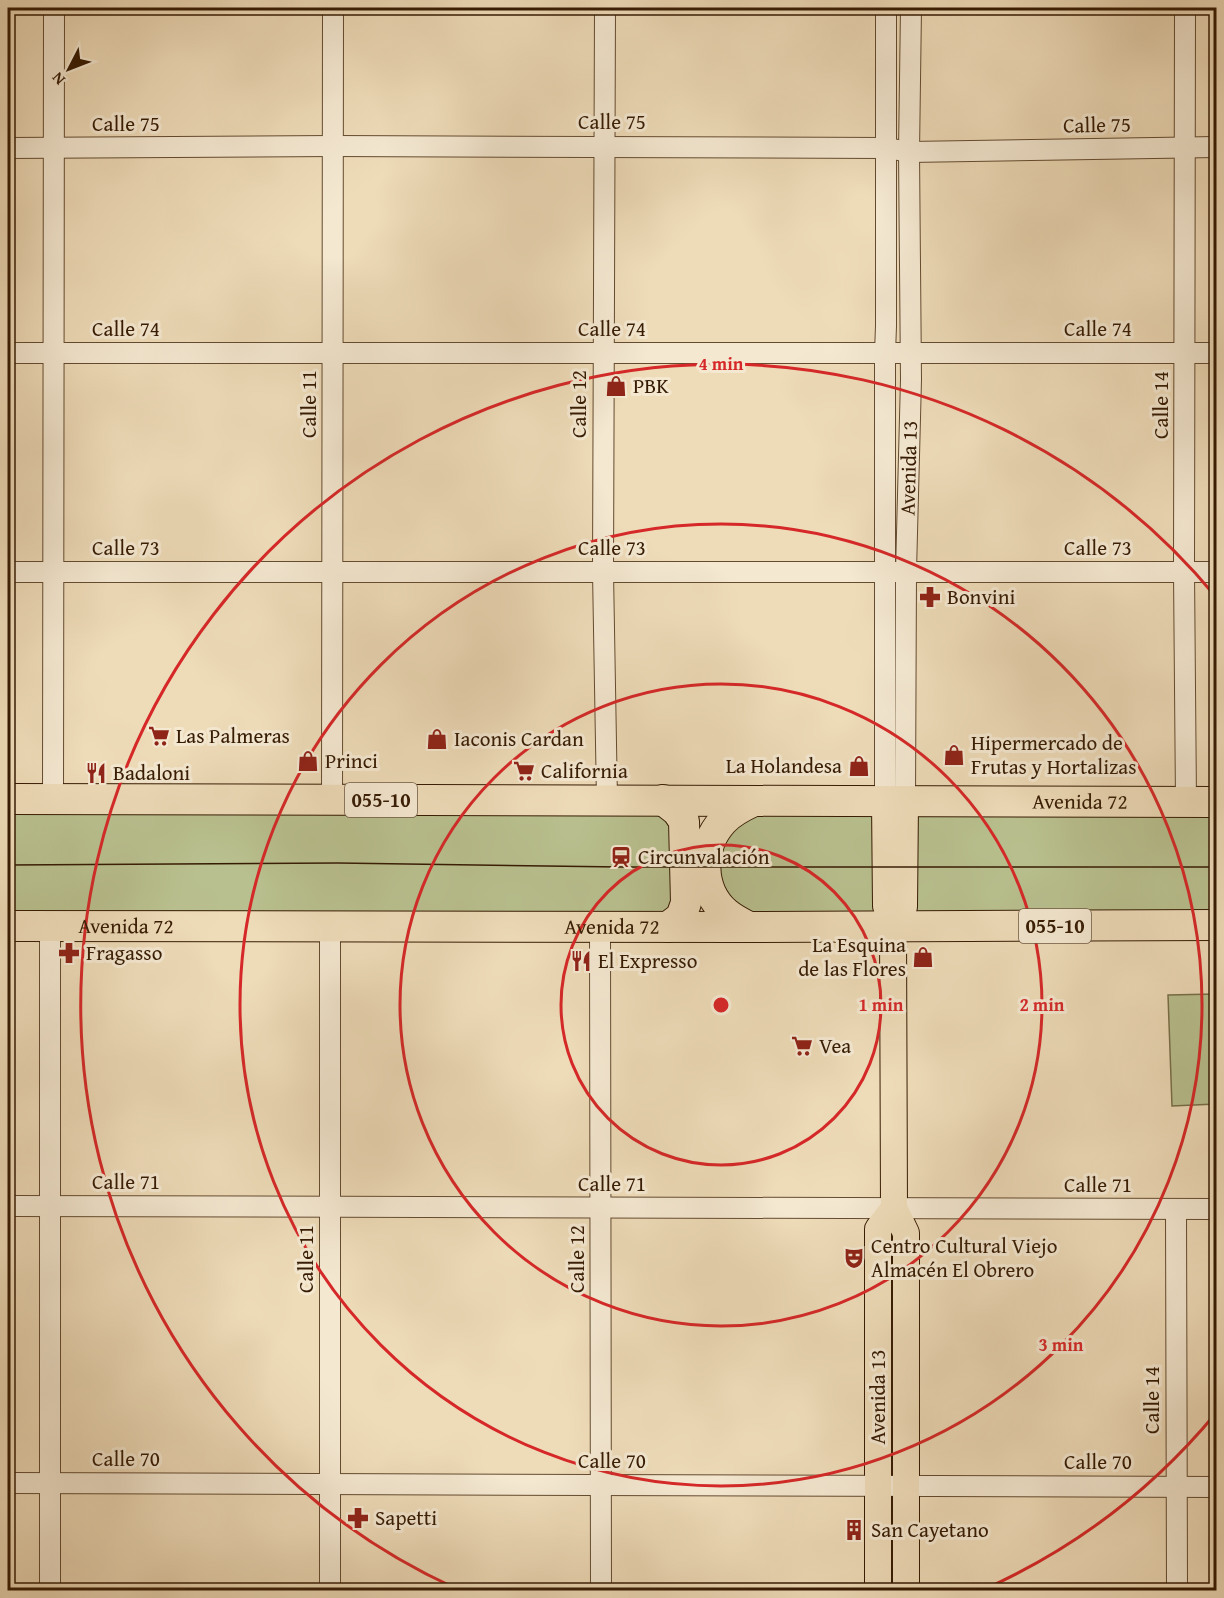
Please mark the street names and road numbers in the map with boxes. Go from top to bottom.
street label: Calle 75 [578,106,646,137]
street label: Calle 75 [92,108,160,139]
street label: Calle 75 [1063,108,1131,141]
street label: Calle 74 [92,313,160,344]
street label: Calle 74 [578,313,646,344]
street label: Calle 74 [1064,313,1132,344]
street label: Calle 11 [293,370,324,438]
street label: Calle 12 [563,370,594,438]
street label: Calle 14 [1145,371,1176,439]
street label: Avenida 13 [891,420,925,516]
street label: Calle 73 [92,532,160,563]
street label: Calle 73 [578,532,646,563]
street label: Calle 73 [1064,532,1132,563]
road number: 055-10 [345,783,417,817]
street label: Avenida 72 [1032,786,1128,817]
road number: 055-10 [1019,909,1091,943]
street label: Avenida 72 [78,910,174,941]
street label: Avenida 72 [564,911,660,942]
street label: Calle 71 [92,1166,160,1197]
street label: Calle 71 [578,1168,646,1199]
street label: Calle 71 [1064,1169,1132,1200]
street label: Calle 11 [290,1225,321,1293]
street label: Calle 12 [561,1225,592,1293]
street label: Avenida 13 [862,1349,893,1445]
street label: Calle 14 [1136,1366,1167,1434]
street label: Calle 70 [92,1443,160,1474]
street label: Calle 70 [578,1445,646,1476]
street label: Calle 70 [1064,1446,1132,1477]

